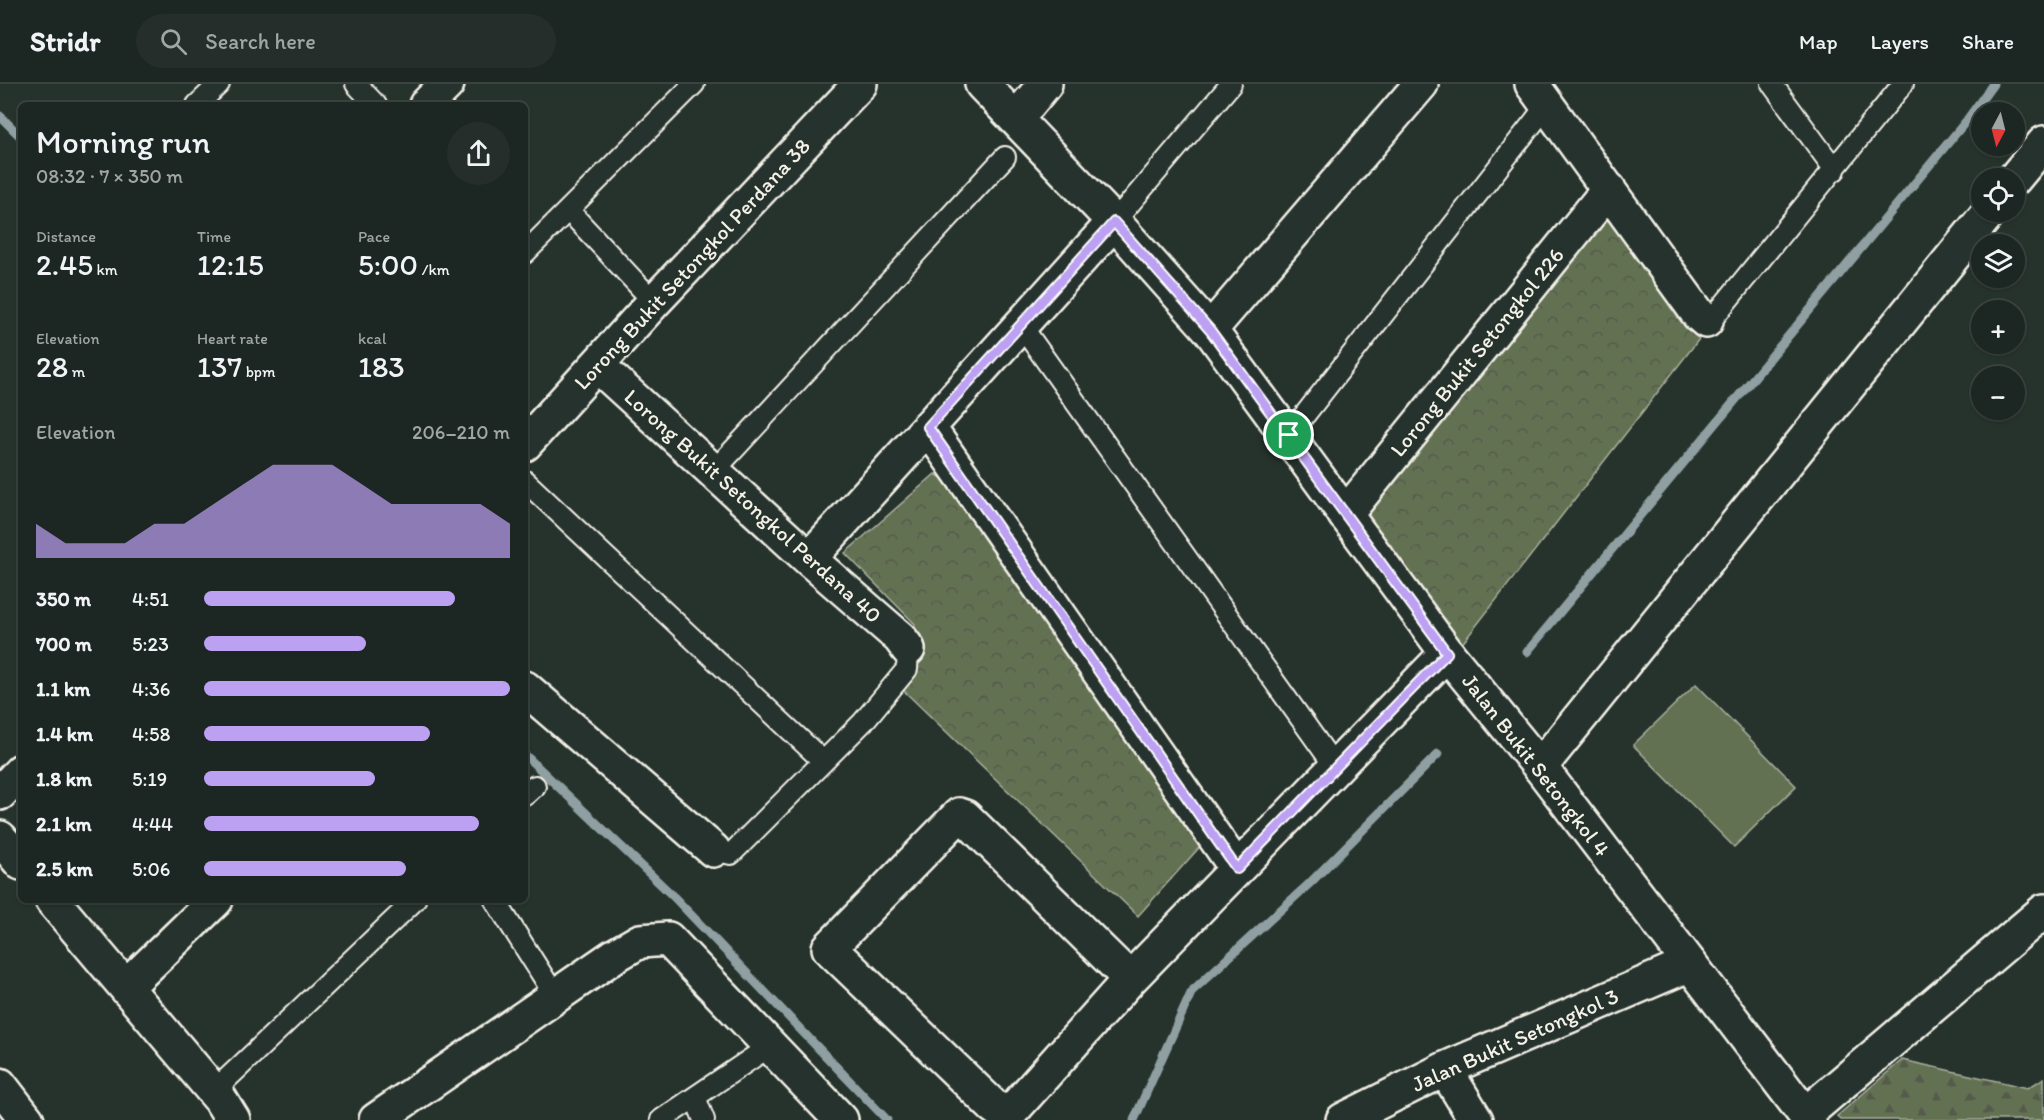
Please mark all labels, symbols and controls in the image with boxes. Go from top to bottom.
search box [136,14,556,68]
text: Stridr [30,24,100,58]
icon: search [157,25,190,58]
text: Search here [205,28,316,55]
text: Map [1799,29,1838,54]
text: Layers [1871,29,1929,54]
text: Share [1962,29,2014,54]
north arrow [1971,102,2025,156]
map controls [1971,102,2025,420]
text: Morning run [36,122,211,161]
button: share [447,122,510,185]
street label: Lorong Bukit Setongkol Perdana 38 [568,133,816,395]
text: 08:32 · 7 × 350 m [36,164,183,188]
button: locate [1971,168,2025,222]
text: Distance [36,227,96,246]
text: Time [197,227,231,246]
text: Pace [358,227,390,246]
button: layers [1971,234,2025,288]
street label: Lorong Bukit Setongkol 226 [1384,242,1570,462]
text: 2.45 [36,246,93,283]
text: 12:15 [197,246,264,283]
text: 5:00 [358,246,418,283]
text: km [93,260,118,279]
text: /km [418,260,450,279]
button: + [1971,300,2025,354]
text: Elevation [36,329,100,348]
text: Heart rate [197,329,268,348]
text: kcal [358,329,386,348]
text: 28 [36,348,68,385]
text: 137 [197,348,242,385]
text: 183 [358,348,405,385]
text: m [68,362,85,381]
text: bpm [242,362,275,381]
button: − [1971,366,2025,420]
street label: Lorong Bukit Setongkol Perdana 40 [619,383,887,629]
pin [1263,409,1314,460]
icon: arrive [1272,418,1305,451]
text: Elevation [36,420,115,444]
text: 206–210 m [412,420,510,444]
text: 350 m [36,587,91,611]
text: 4:51 [132,587,169,611]
text: 700 m [36,632,92,656]
text: 5:23 [132,632,169,656]
street label: Jalan Bukit Setongkol 4 [1456,668,1616,862]
text: 1.1 km [36,677,90,701]
text: 4:36 [132,677,170,701]
text: 1.4 km [36,722,93,746]
text: 4:58 [132,722,170,746]
text: 1.8 km [36,767,92,791]
text: 5:19 [132,767,167,791]
text: 2.1 km [36,812,92,836]
text: 4:44 [132,812,173,836]
text: 2.5 km [36,857,93,881]
text: 5:06 [132,857,170,881]
street label: Jalan Bukit Setongkol 3 [1407,982,1623,1098]

